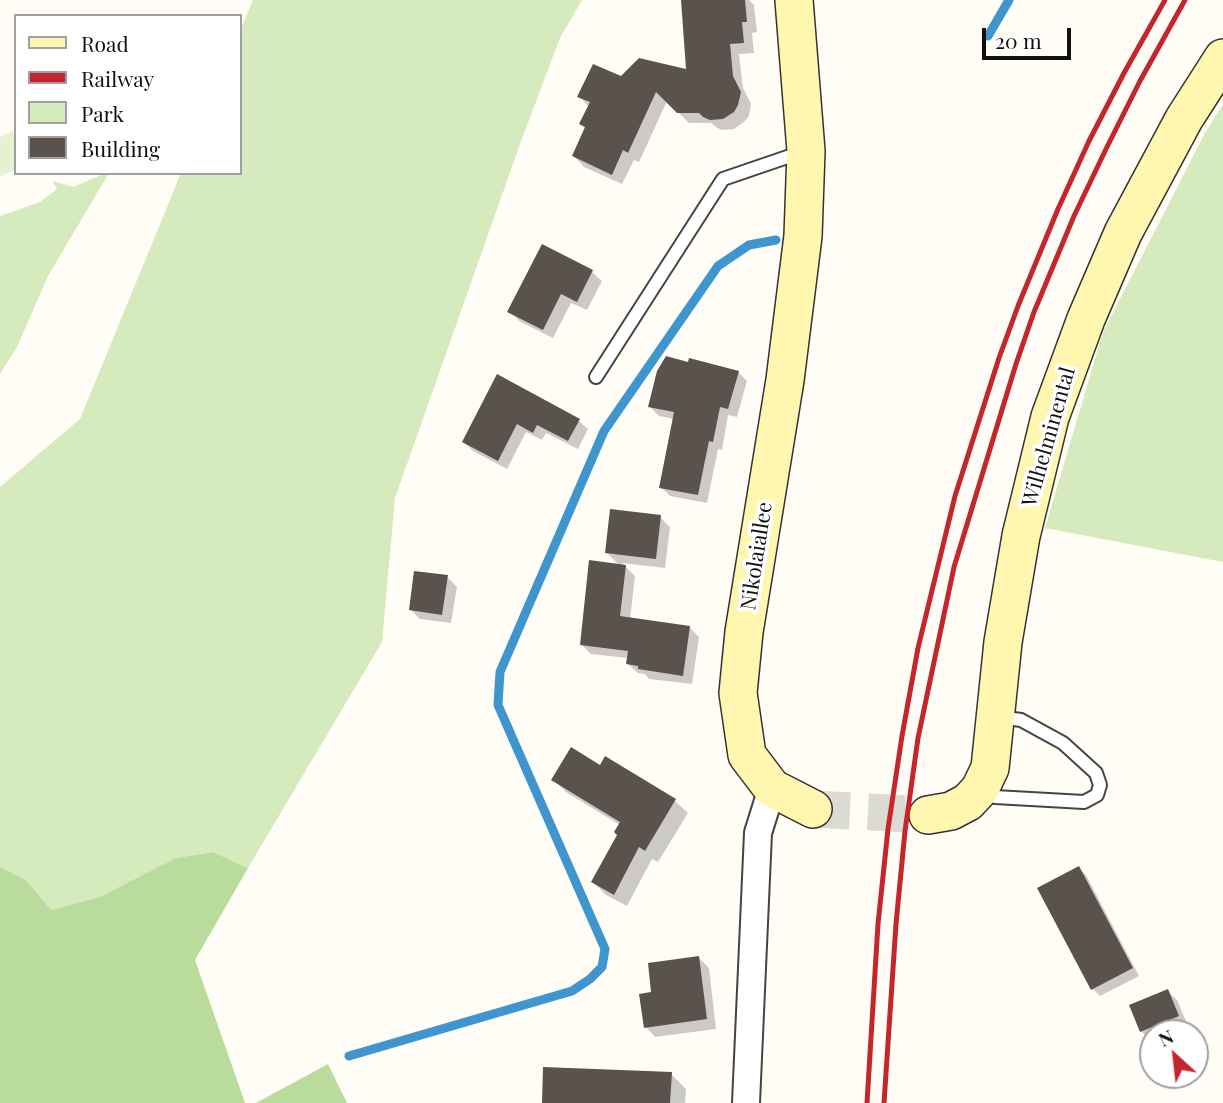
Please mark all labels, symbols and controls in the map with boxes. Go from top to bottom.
legend [14,14,242,175]
scale bar [985,14,1074,58]
text: 20 m [995,26,1042,54]
text: Road [81,29,129,57]
text: Railway [81,64,154,92]
text: Park [81,99,124,127]
text: Building [81,134,160,162]
street label: Wilhelminental [1017,364,1081,510]
street label: Nikolaiallee [736,500,778,612]
north arrow [1139,1019,1209,1089]
text: N [1153,1022,1177,1052]

